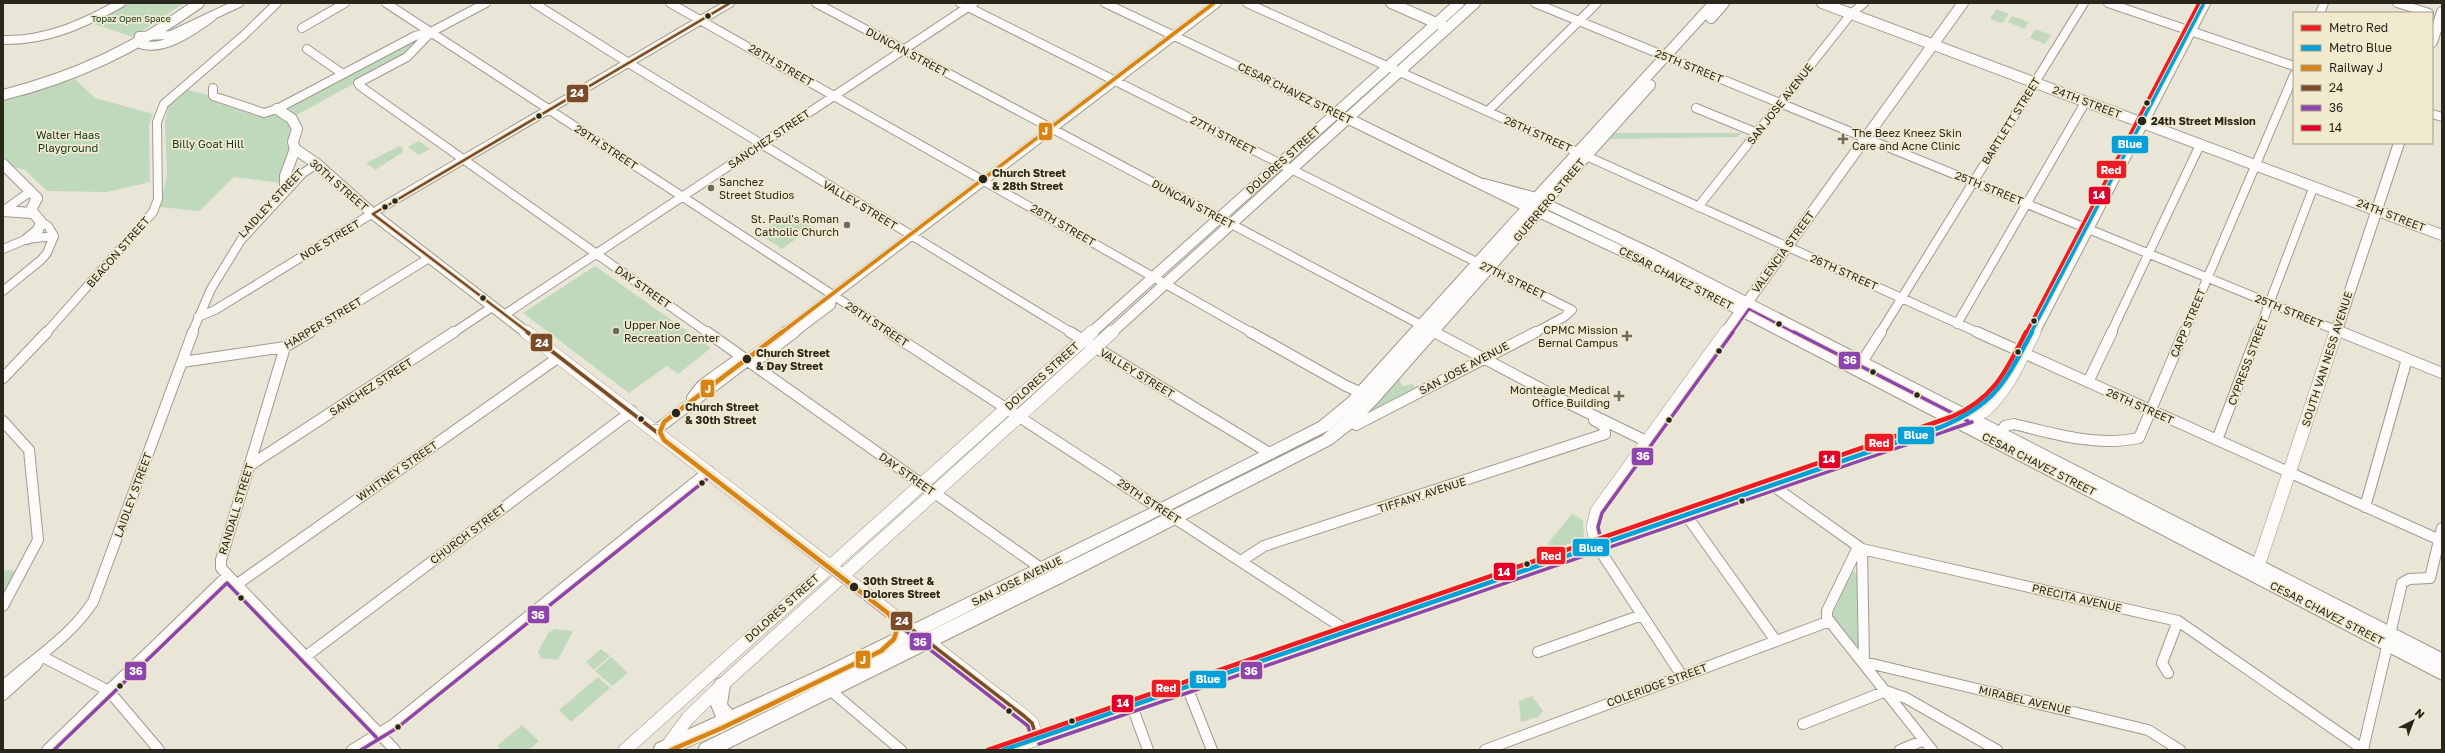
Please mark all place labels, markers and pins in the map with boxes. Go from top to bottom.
unlabelled marker [703,11,713,21]
unlabelled marker [2142,98,2152,108]
unlabelled marker [534,111,544,121]
place label: 24th Street Mission [2151,114,2256,127]
marker: 24th Street Mission [2136,115,2148,127]
place label: The Beez Kneez Skin Care and Acne Clinic [1852,126,1962,152]
marker: The Beez Kneez Skin Care and Acne Clinic [1837,133,1849,145]
place label: Church Street & 28th Street [992,166,1067,192]
marker: Church Street & 28th Street [977,173,989,185]
place label: Sanchez Street Studios [719,175,794,201]
marker: Sanchez Street Studios [706,183,716,193]
unlabelled marker [390,196,400,206]
unlabelled marker [380,202,390,212]
place label: St. Paul's Roman Catholic Church [751,212,839,238]
marker: St. Paul's Roman Catholic Church [842,220,852,230]
unlabelled marker [478,293,488,303]
unlabelled marker [2029,316,2039,326]
place label: Upper Noe Recreation Center [624,318,720,344]
unlabelled marker [1774,319,1784,329]
place label: CPMC Mission Bernal Campus [1538,323,1618,349]
marker: Upper Noe Recreation Center [611,326,621,336]
marker: CPMC Mission Bernal Campus [1621,330,1633,342]
place label: Church Street & Day Street [756,346,831,372]
unlabelled marker [1714,346,1724,356]
unlabelled marker [2013,347,2023,357]
marker: Church Street & Day Street [741,353,753,365]
unlabelled marker [1868,367,1878,377]
place label: Monteagle Medical Office Building [1510,383,1610,409]
marker: Monteagle Medical Office Building [1613,390,1625,402]
unlabelled marker [1912,390,1922,400]
place label: Church Street & 30th Street [685,400,760,426]
marker: Church Street & 30th Street [670,407,682,419]
unlabelled marker [636,414,646,424]
unlabelled marker [1664,415,1674,425]
unlabelled marker [697,478,707,488]
unlabelled marker [1737,496,1747,506]
unlabelled marker [1522,559,1532,569]
place label: 30th Street & Dolores Street [863,574,941,600]
marker: 30th Street & Dolores Street [848,581,860,593]
unlabelled marker [236,593,246,603]
unlabelled marker [115,681,125,691]
unlabelled marker [1004,706,1014,716]
unlabelled marker [1067,716,1077,726]
unlabelled marker [393,722,403,732]

